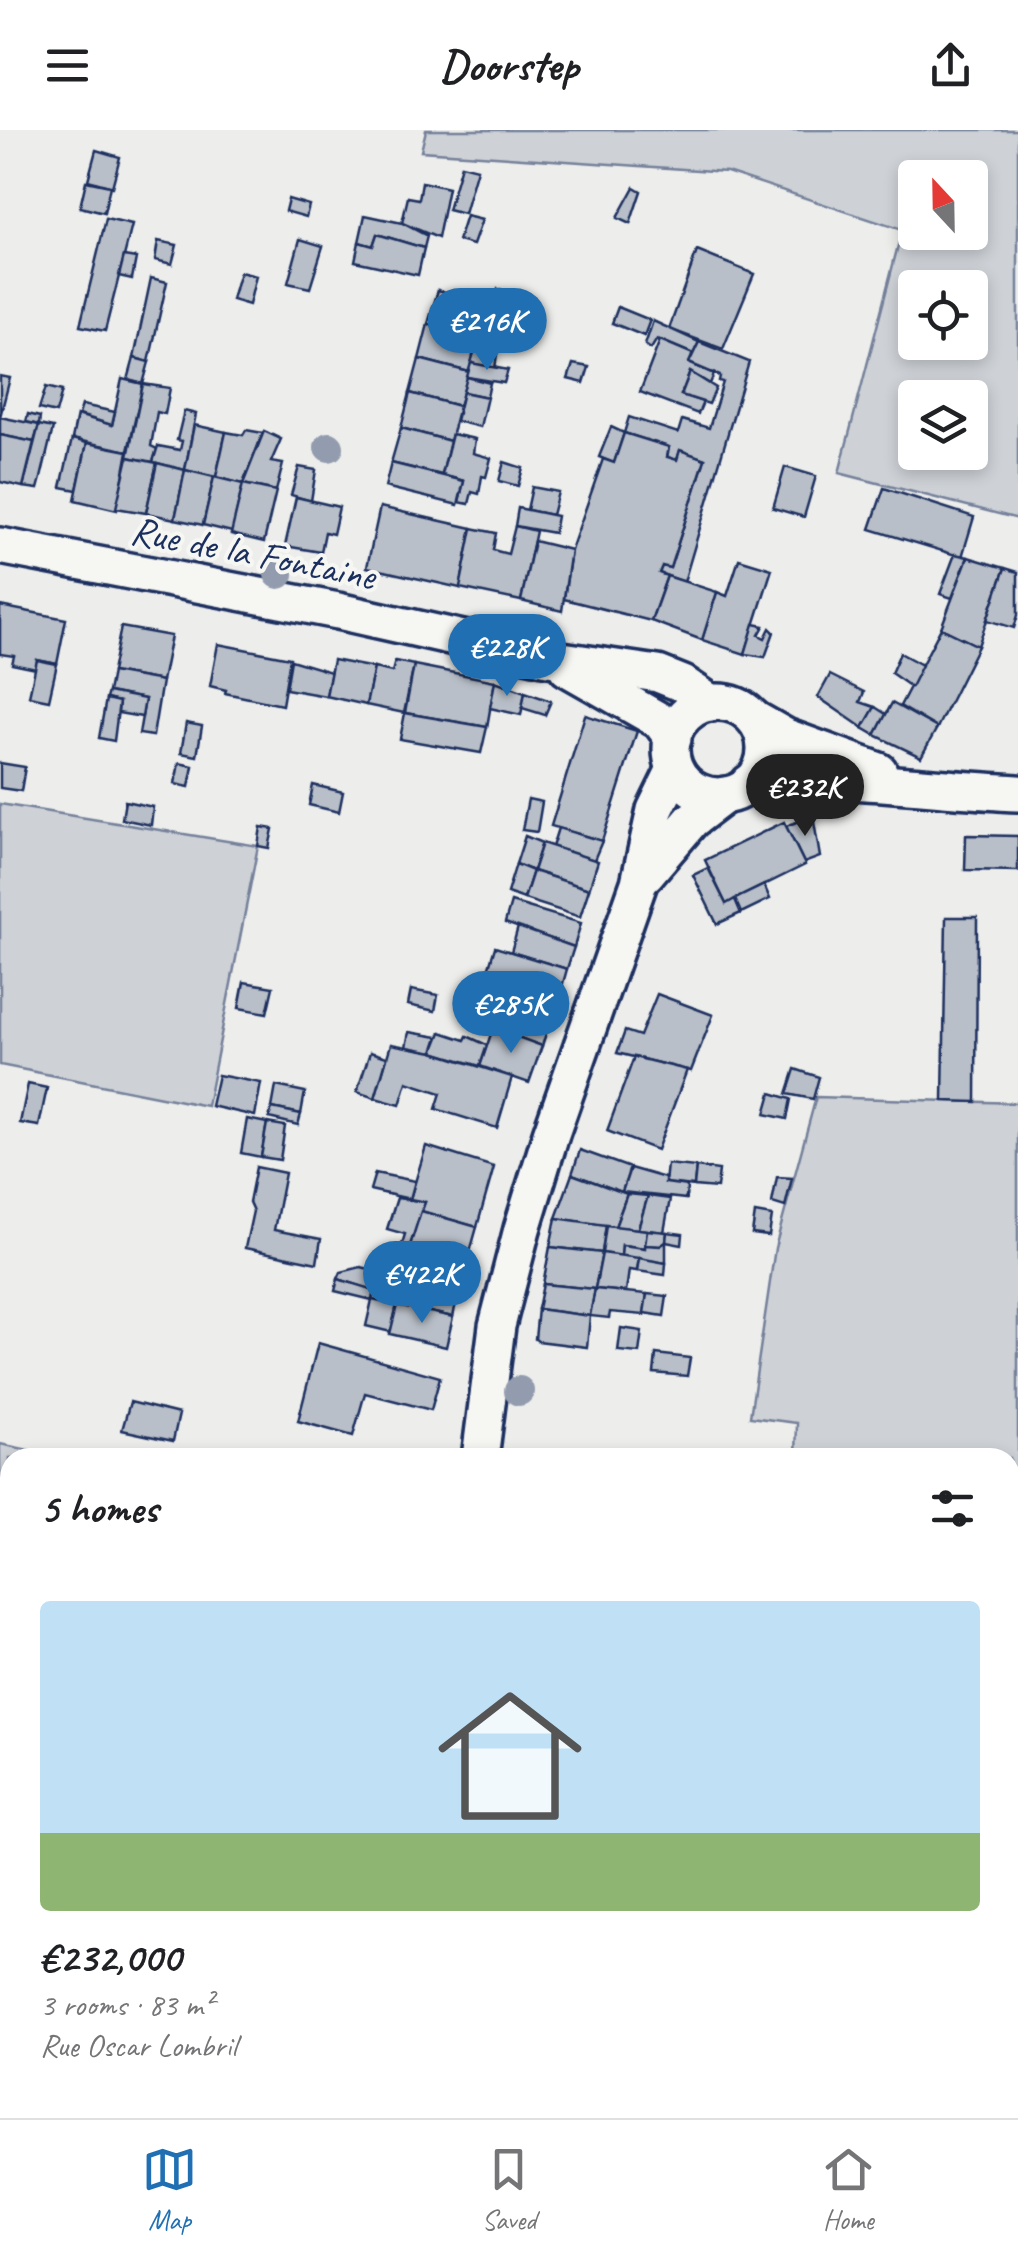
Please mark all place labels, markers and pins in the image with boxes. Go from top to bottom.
pin: €216K [417,288,557,373]
pin: €228K [437,614,577,699]
pin: €232K [735,754,875,839]
pin: €285K [441,971,581,1056]
pin: €422K [352,1241,492,1326]

